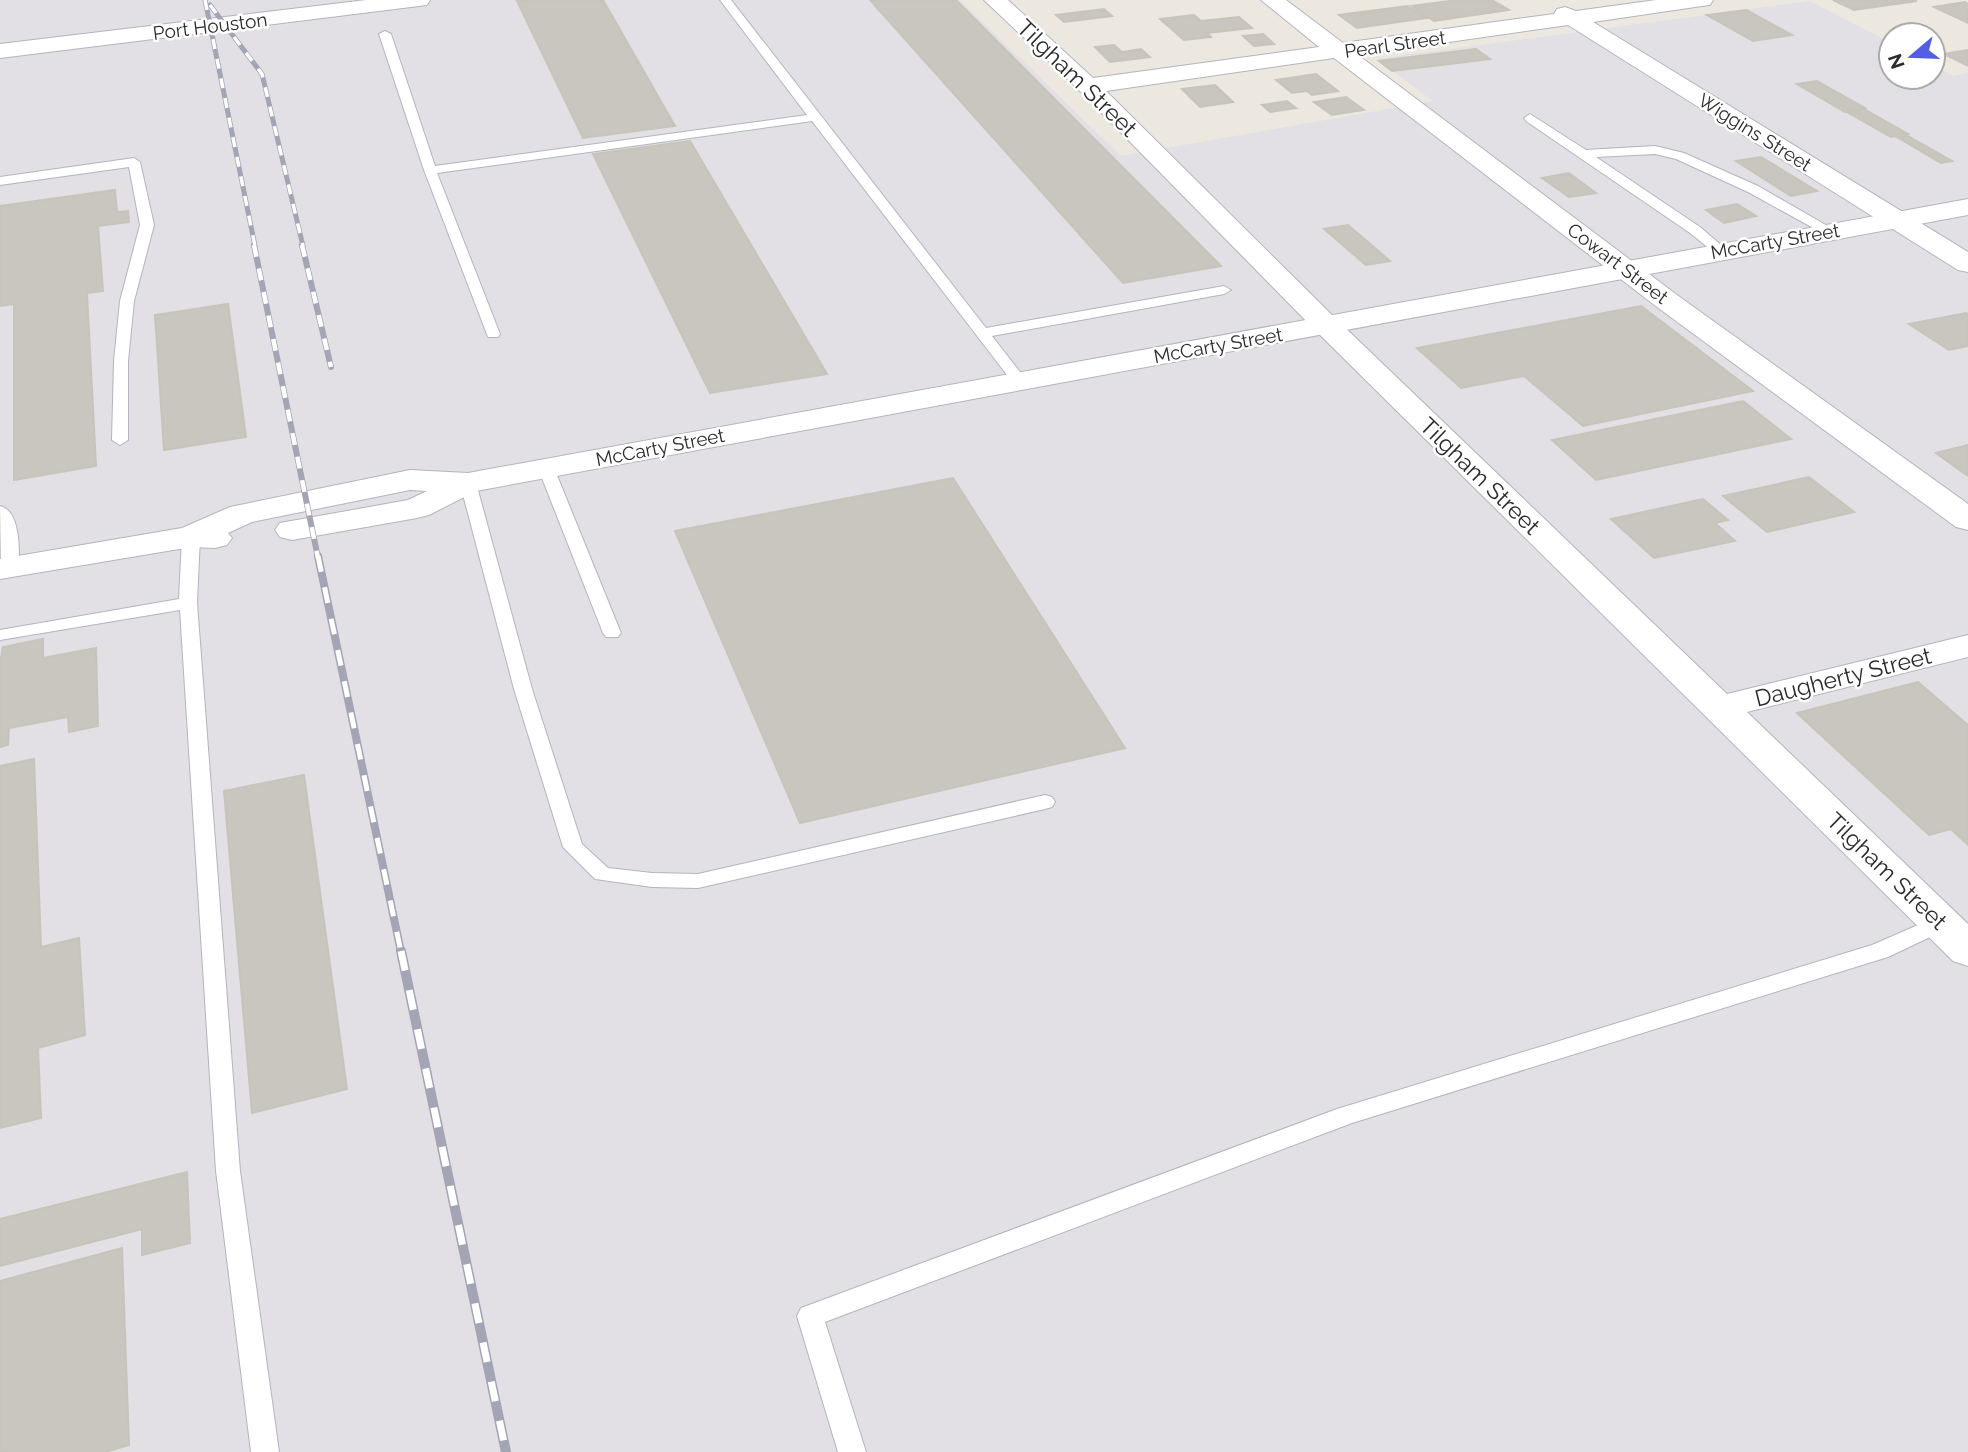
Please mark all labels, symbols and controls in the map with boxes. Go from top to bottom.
street label: Port Houston [152,8,268,44]
street label: Tilgham Street [1012,14,1143,142]
north arrow [1877,21,1947,91]
street label: Pearl Street [1343,26,1448,62]
text: N [1883,51,1909,72]
street label: Wiggins Street [1694,88,1816,176]
street label: Cowart Street [1563,218,1673,308]
street label: McCarty Street [1709,219,1842,263]
street label: McCarty Street [1152,323,1285,367]
street label: Tilgham Street [1415,412,1546,540]
street label: McCarty Street [594,424,727,470]
street label: Daugherty Street [1752,641,1934,712]
street label: Tilgham Street [1822,807,1953,935]

